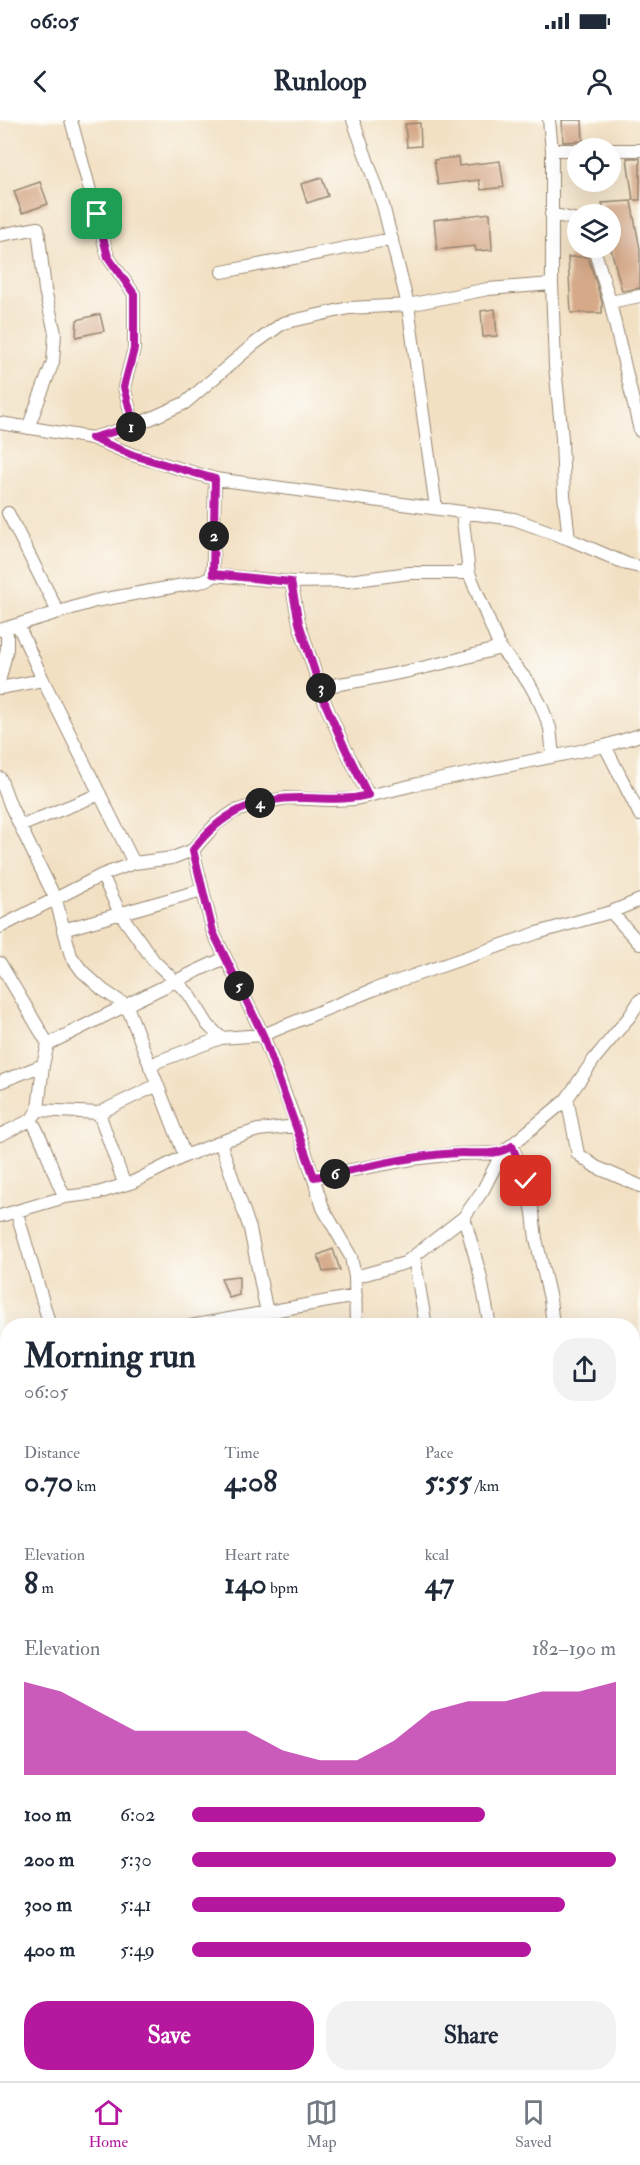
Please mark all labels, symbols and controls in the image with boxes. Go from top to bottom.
text: 06:05 [30,7,79,35]
icon: back [24,65,57,98]
text: Runloop [273,65,367,98]
icon: person [583,65,616,98]
map controls [567,138,621,258]
button: locate [567,138,621,192]
pin [71,188,122,239]
icon: arrive [80,197,113,230]
button: layers [567,204,621,258]
pin: 1 [116,412,146,442]
text: 1 [128,417,134,437]
pin: 2 [199,521,229,551]
text: 2 [210,526,218,546]
pin: 3 [306,673,336,703]
text: 3 [318,678,324,698]
pin: 4 [245,788,275,818]
text: 4 [256,793,264,813]
pin: 5 [224,971,254,1001]
text: 5 [235,976,243,996]
pin [500,1155,551,1206]
pin: 6 [320,1159,350,1189]
text: 6 [331,1164,339,1184]
icon: check [509,1164,542,1197]
text: Morning run [24,1336,196,1377]
button: share [553,1338,616,1401]
text: 06:05 [24,1379,68,1404]
text: Distance [24,1443,80,1463]
text: Time [224,1443,259,1463]
text: Pace [425,1443,453,1463]
text: 0.70 [24,1463,73,1500]
text: 4:08 [224,1463,277,1500]
text: 5:55 [425,1463,472,1500]
text: km [73,1476,97,1496]
text: /km [472,1476,499,1496]
text: Elevation [24,1545,85,1565]
text: Heart rate [224,1545,289,1565]
text: kcal [425,1545,449,1565]
text: 8 [24,1565,38,1602]
text: 140 [224,1565,267,1602]
text: 47 [425,1565,454,1602]
text: m [38,1578,54,1598]
text: bpm [267,1578,298,1598]
text: Elevation [24,1636,100,1661]
text: 182–190 m [532,1636,616,1661]
text: 100 m [24,1802,71,1827]
text: 6:02 [120,1802,155,1827]
text: 200 m [24,1847,74,1872]
text: 5:30 [120,1847,152,1872]
text: 300 m [24,1892,72,1917]
text: 5:41 [120,1892,152,1917]
text: 400 m [24,1937,75,1962]
text: 5:49 [120,1937,155,1962]
button: Save [24,2001,314,2070]
button: Share [326,2001,616,2070]
tab: Home [88,2096,128,2152]
tab: Map [305,2096,338,2152]
tab: Saved [515,2096,552,2152]

